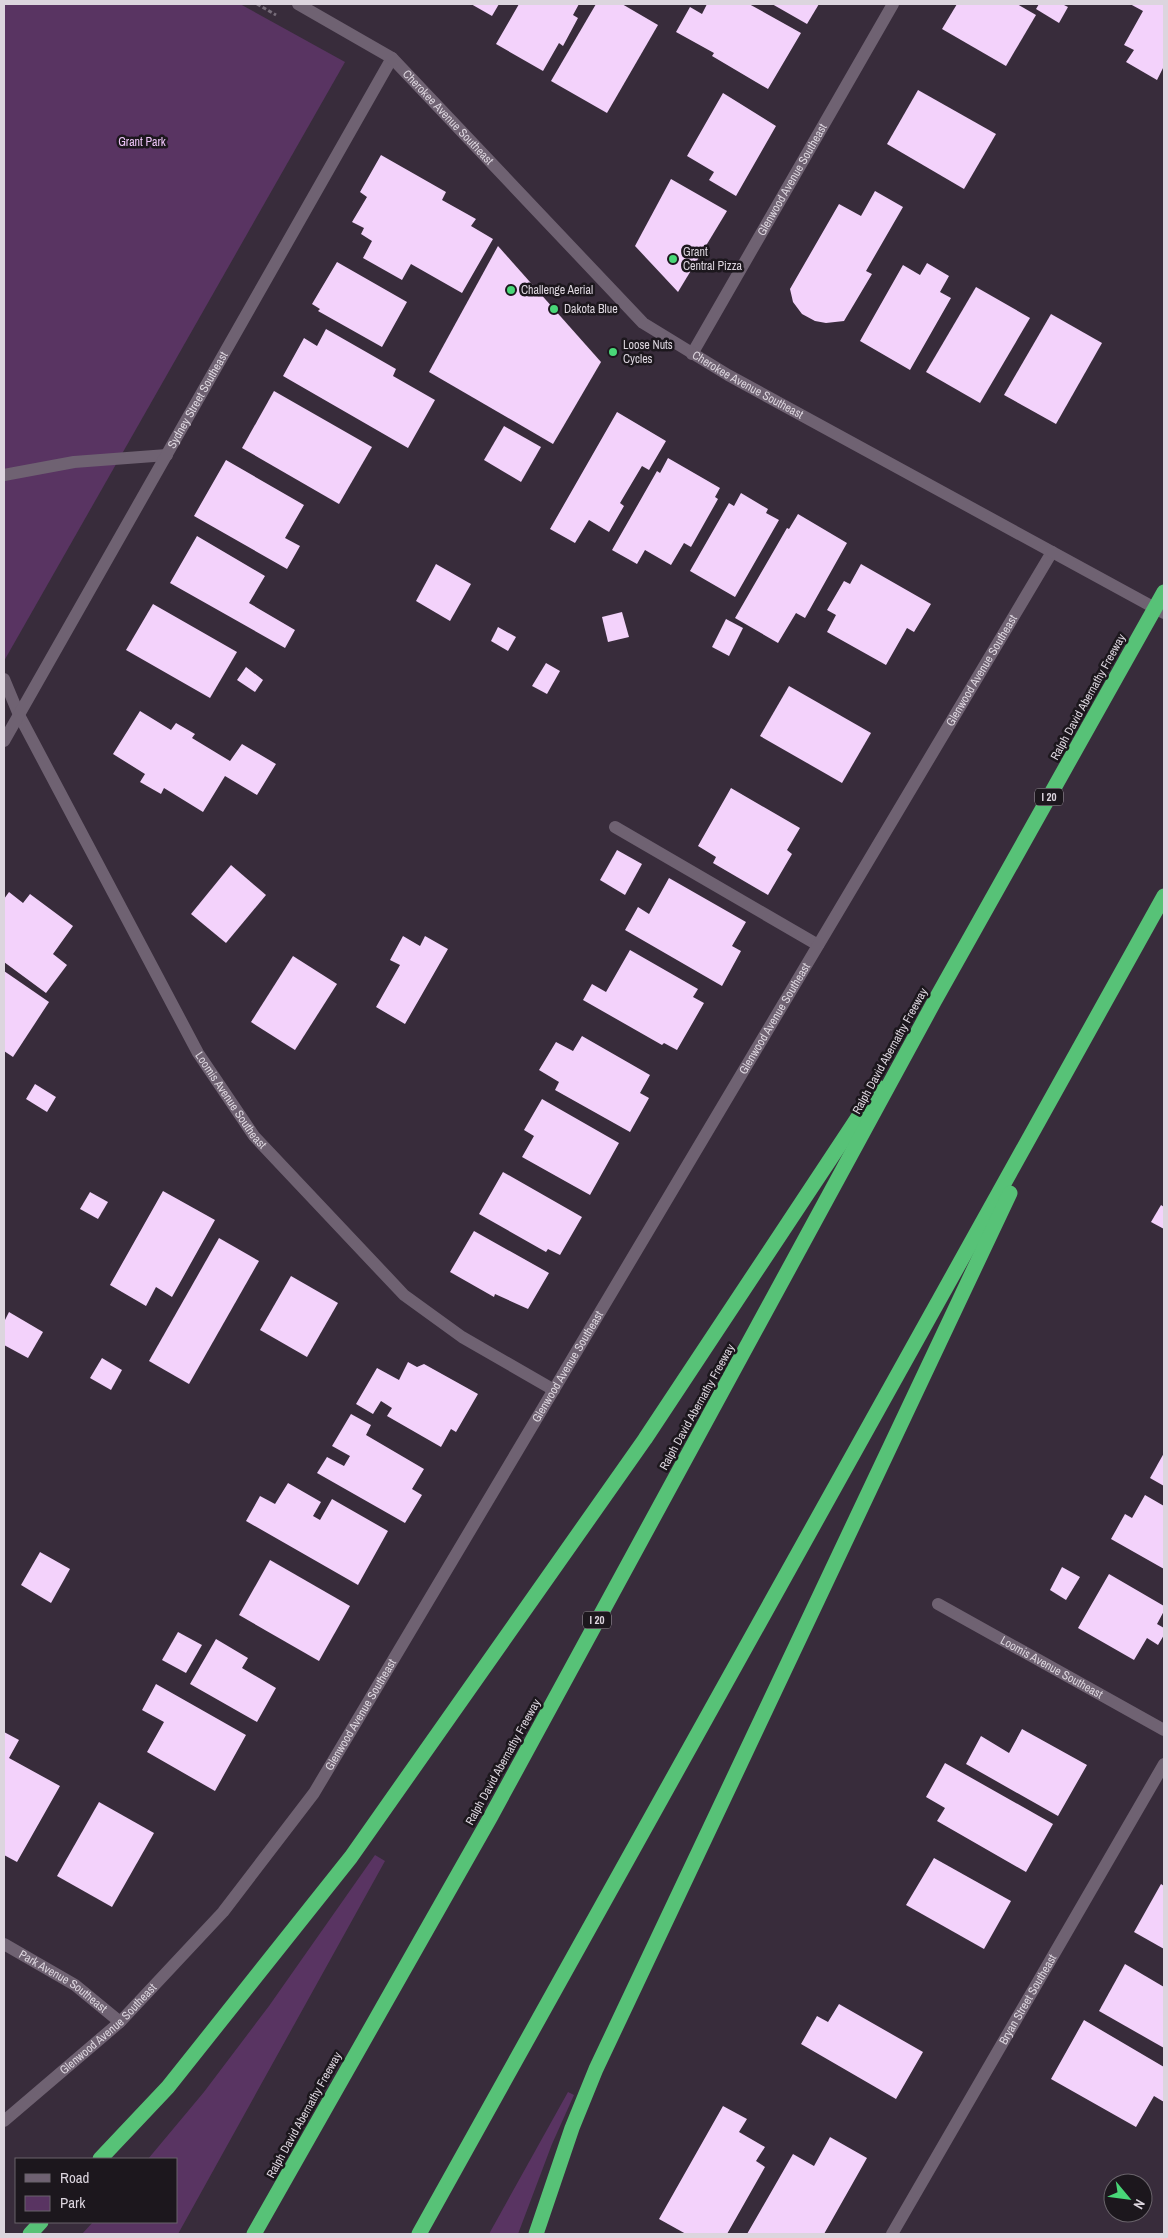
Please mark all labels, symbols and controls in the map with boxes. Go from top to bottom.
street label: Cherokee Avenue Southeast [399,66,497,168]
street label: Glenwood Avenue Southeast [754,120,831,239]
park label: Grant Park [118,134,166,150]
place label: Grant Central Pizza [683,244,743,274]
marker: Grant Central Pizza [667,253,679,265]
place label: Challenge Aerial [521,282,593,298]
marker: Challenge Aerial [505,284,517,296]
place label: Dakota Blue [564,301,618,317]
marker: Dakota Blue [548,303,560,315]
place label: Loose Nuts Cycles [623,337,673,367]
marker: Loose Nuts Cycles [607,346,619,358]
street label: Cherokee Avenue Southeast [689,347,806,423]
street label: Sydney Street Southeast [164,349,232,452]
street label: Glenwood Avenue Southeast [942,612,1021,729]
street label: Ralph David Abernathy Freeway [1047,631,1129,763]
road number: I 20 [1035,789,1063,806]
street label: Glenwood Avenue Southeast [735,960,814,1077]
street label: Ralph David Abernathy Freeway [849,985,931,1117]
street label: Loomis Avenue Southeast [191,1049,270,1153]
street label: Glenwood Avenue Southeast [528,1308,607,1425]
street label: Ralph David Abernathy Freeway [656,1341,738,1473]
road number: I 20 [583,1612,611,1628]
street label: Loomis Avenue Southeast [997,1632,1106,1702]
street label: Glenwood Avenue Southeast [321,1656,400,1773]
street label: Ralph David Abernathy Freeway [462,1696,544,1828]
street label: Park Avenue Southeast [16,1946,111,2016]
street label: Bryan Street Southeast [995,1951,1060,2048]
street label: Glenwood Avenue Southeast [56,1980,160,2078]
street label: Ralph David Abernathy Freeway [263,2049,345,2181]
legend [15,2158,178,2223]
text: Road [60,2167,89,2188]
north arrow [1103,2173,1153,2223]
text: Park [60,2192,86,2213]
text: N [1129,2196,1149,2212]

